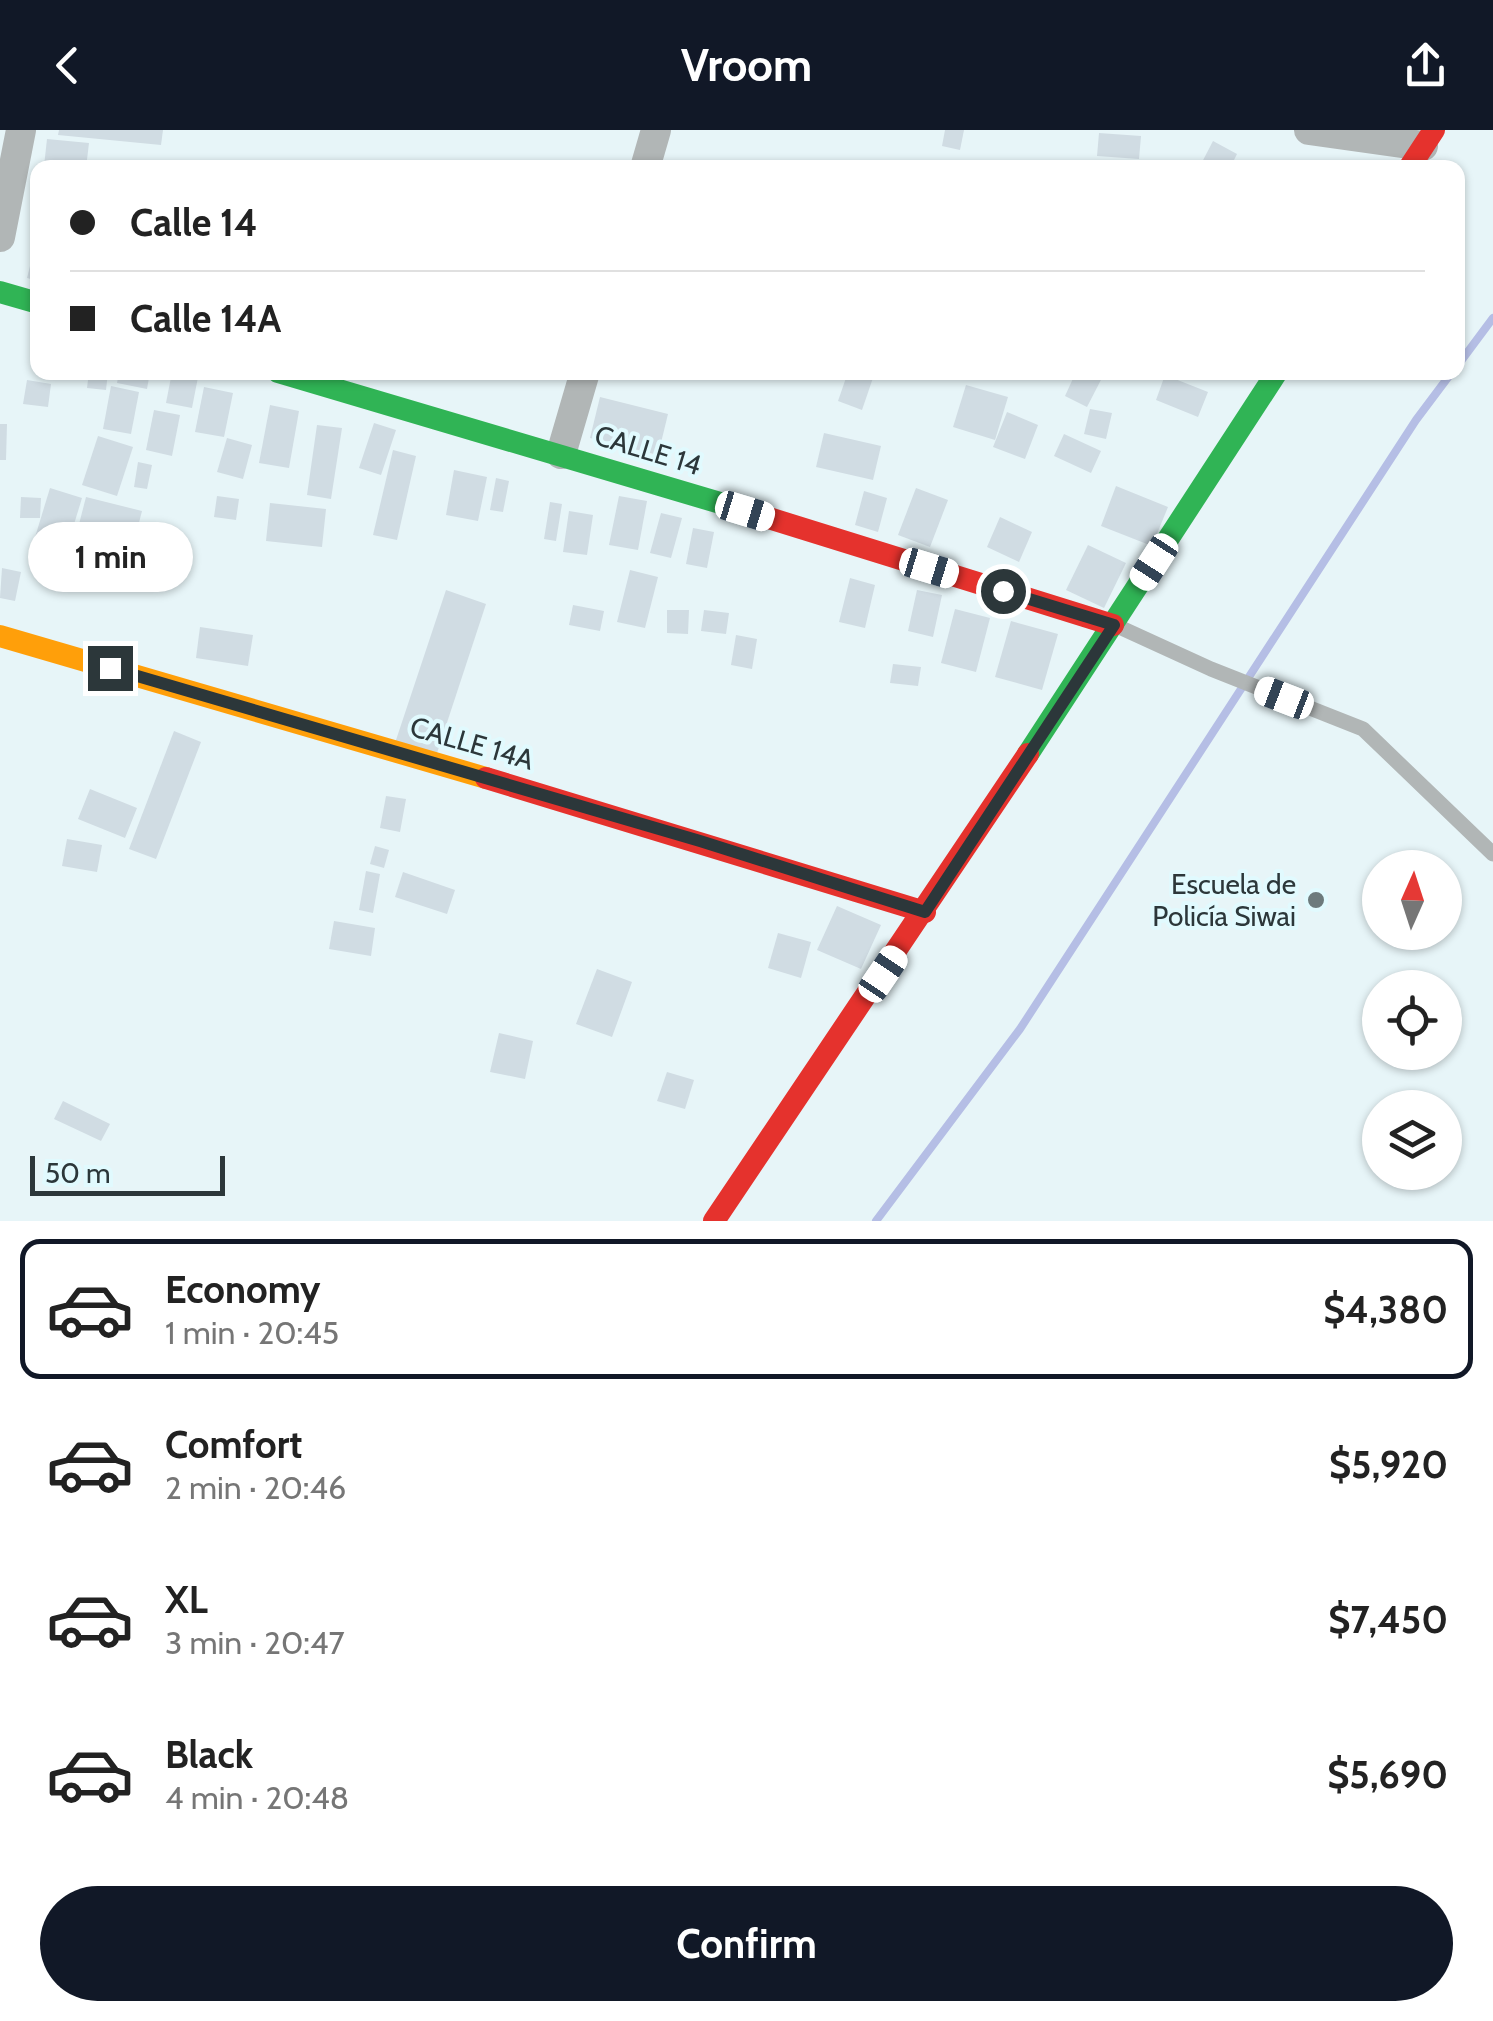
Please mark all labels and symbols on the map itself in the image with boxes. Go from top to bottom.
street label: CALLE 14 [591,418,705,482]
car [712,488,778,534]
callout: 1 min [28,523,192,593]
car [1125,529,1183,595]
car [896,545,962,591]
route start [981,569,1026,614]
route end [88,646,133,691]
car [1251,673,1317,723]
street label: CALLE 14A [406,709,538,777]
north arrow [1362,850,1462,950]
place label: Escuela de Policía Siwai [1152,867,1296,933]
marker: Escuela de Policía Siwai [1305,889,1327,911]
car [854,941,912,1007]
scale bar [30,1151,225,1196]

